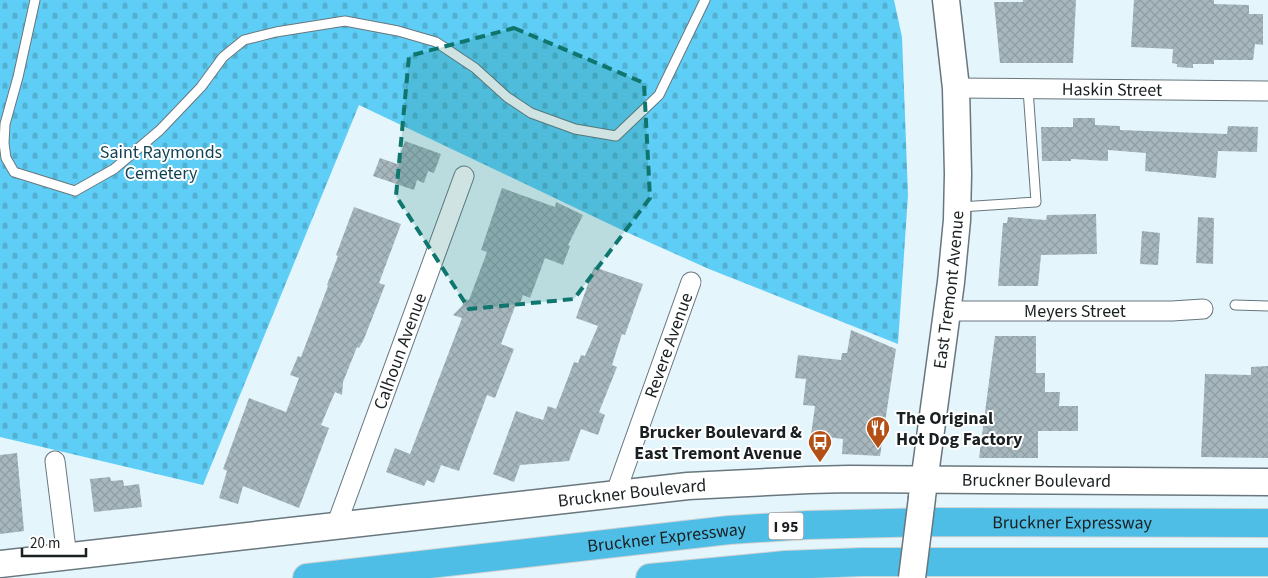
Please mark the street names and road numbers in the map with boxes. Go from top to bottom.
street label: Haskin Street [1062,77,1162,103]
street label: East Tremont Avenue [927,210,970,370]
street label: Revere Avenue [639,289,699,402]
street label: Calhoun Avenue [368,290,433,413]
street label: Meyers Street [1024,299,1126,324]
street label: Bruckner Boulevard [962,468,1111,494]
street label: Bruckner Boulevard [556,473,707,514]
street label: Bruckner Expressway [992,510,1153,536]
road number: I 95 [768,512,804,540]
street label: Bruckner Expressway [586,517,748,559]

